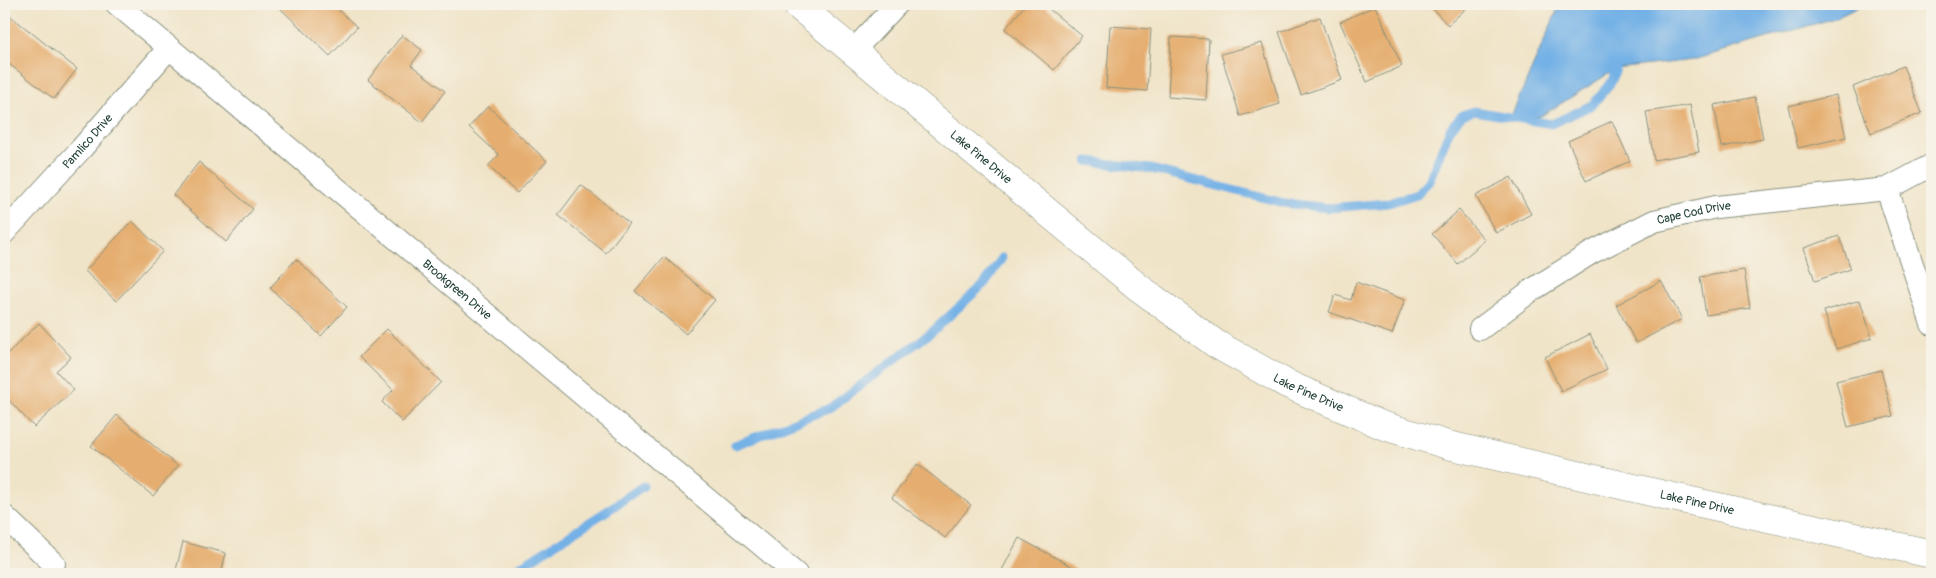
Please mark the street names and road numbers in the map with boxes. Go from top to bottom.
street label: Pamlico Drive [60,111,116,172]
street label: Lake Pine Drive [947,128,1015,187]
street label: Cape Cod Drive [1655,198,1732,228]
street label: Brookgreen Drive [419,257,494,323]
street label: Lake Pine Drive [1270,371,1346,416]
street label: Lake Pine Drive [1658,487,1735,518]

